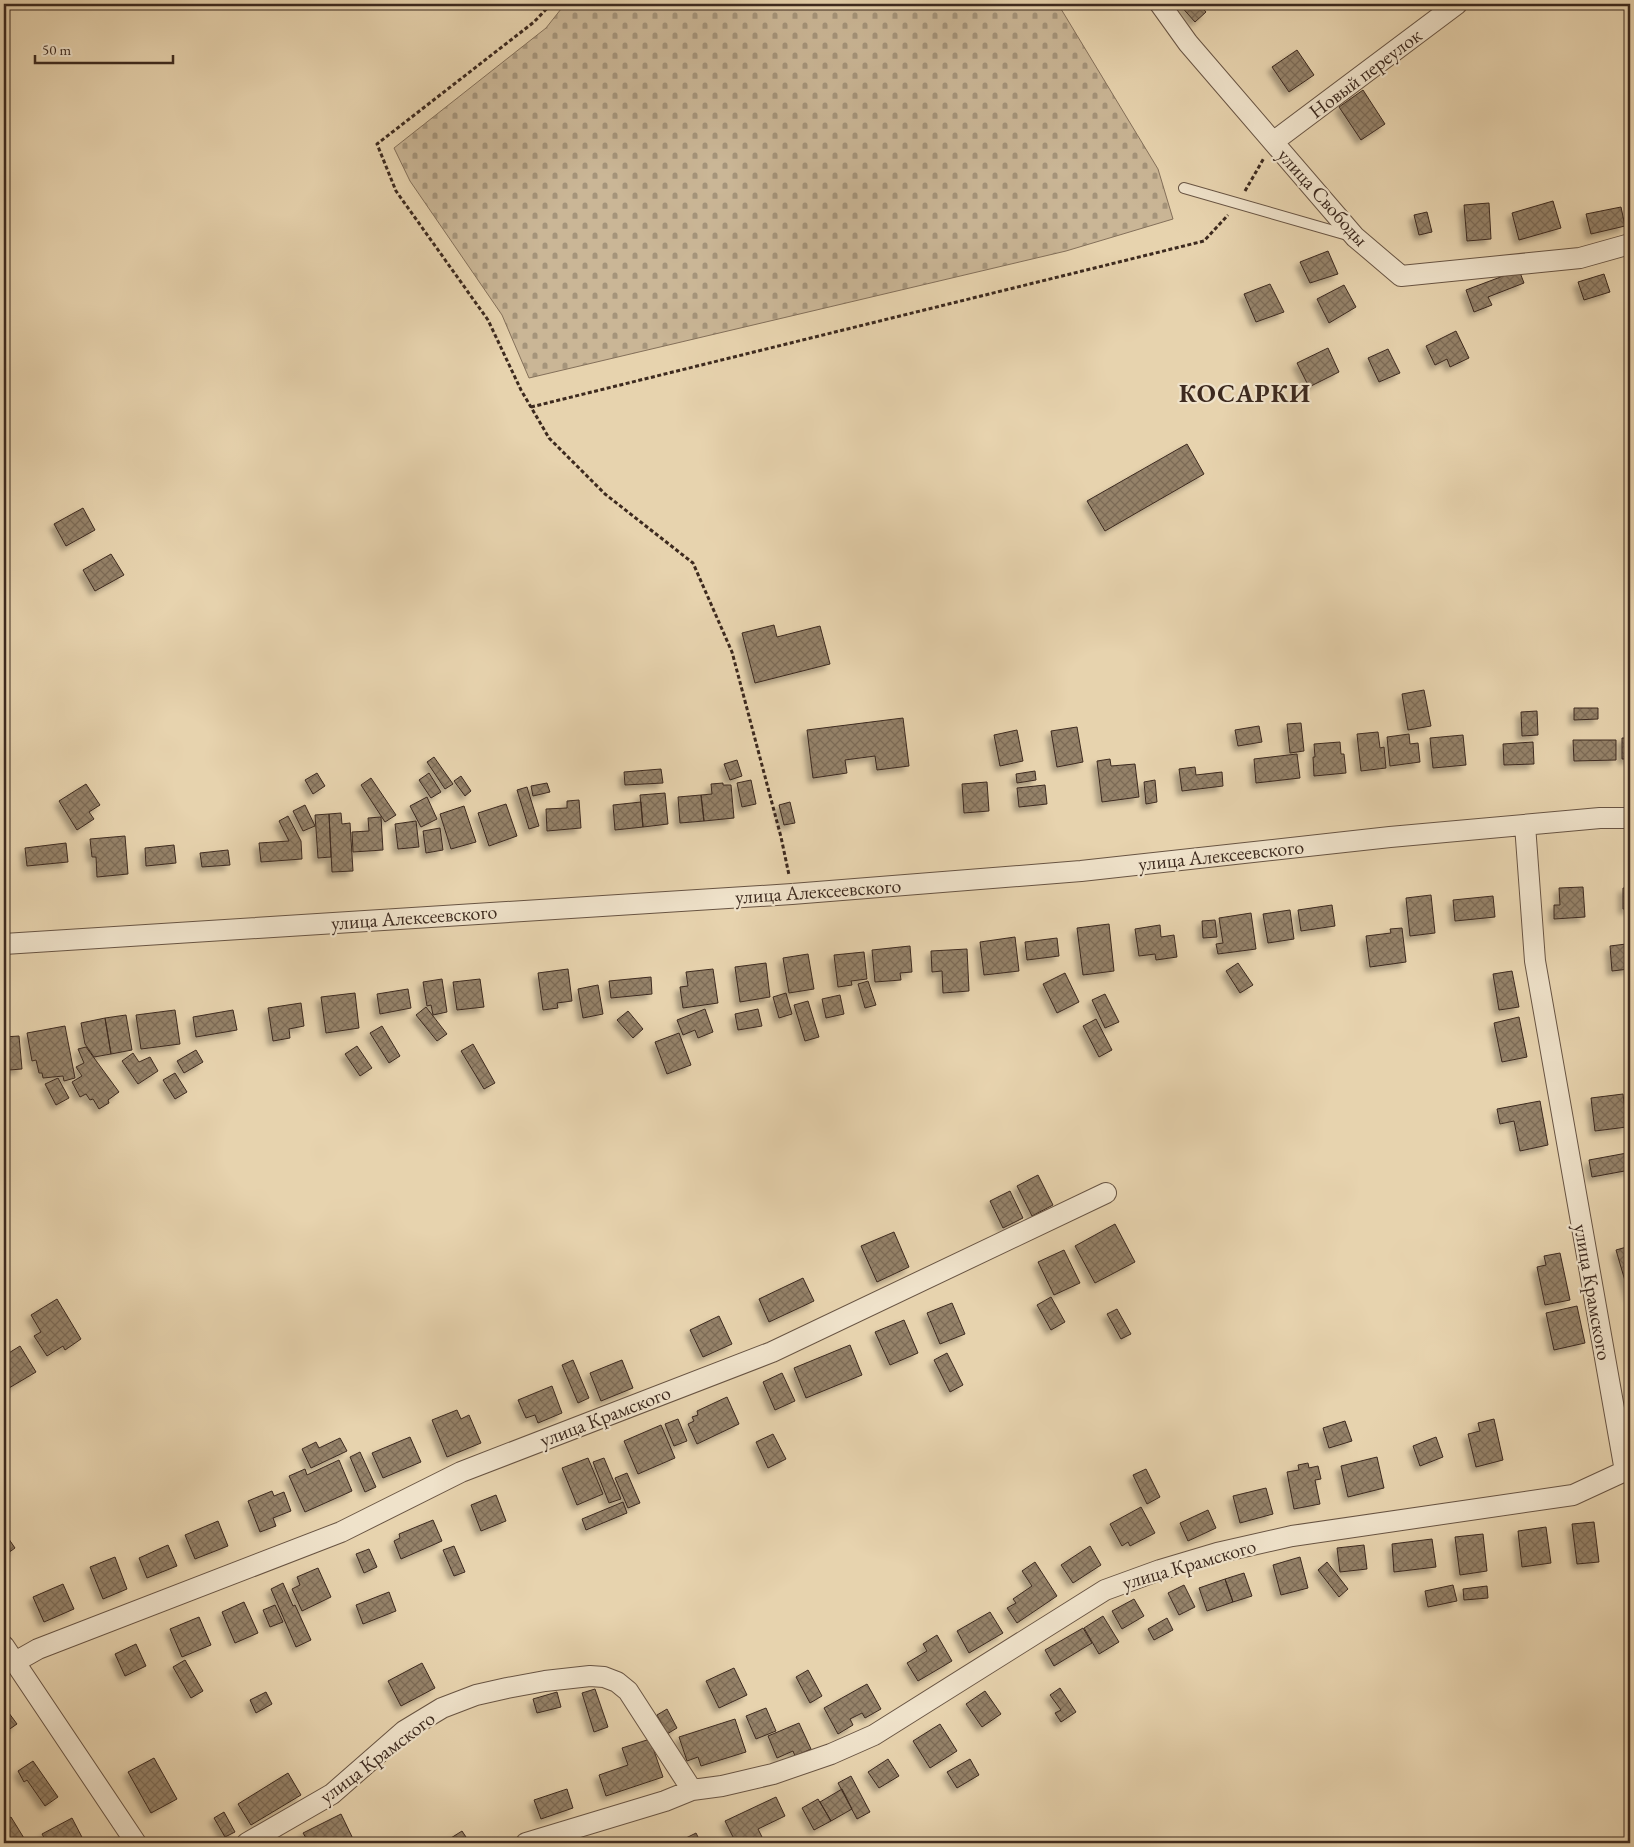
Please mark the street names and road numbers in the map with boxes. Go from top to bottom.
street label: Новый переулок [1303,22,1427,124]
street label: улица Свободы [1272,142,1374,252]
street label: улица Алексеевского [1137,833,1305,877]
street label: улица Алексеевского [734,872,902,910]
street label: улица Алексеевского [330,898,498,936]
street label: улица Крамского [1568,1222,1618,1362]
street label: улица Крамского [536,1379,674,1453]
street label: улица Крамского [1119,1532,1259,1596]
street label: улица Крамского [314,1705,440,1809]

